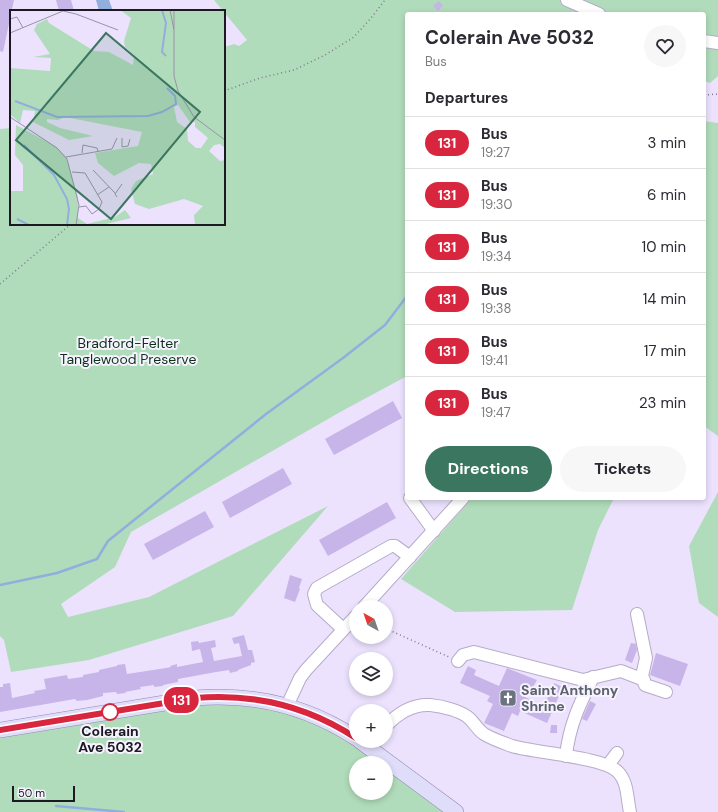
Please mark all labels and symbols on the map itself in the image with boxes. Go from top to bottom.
inset map [10,10,225,225]
park label: Bradford-Felter Tanglewood Preserve [60,334,196,368]
north arrow [349,600,393,644]
place label: Saint Anthony Shrine [521,681,619,715]
line badge: 131 [158,687,204,713]
church icon: Saint Anthony Shrine [498,688,518,708]
marker: Colerain Ave 5032 [101,703,119,721]
place label: Colerain Ave 5032 [78,722,142,756]
scale bar [12,784,75,803]

